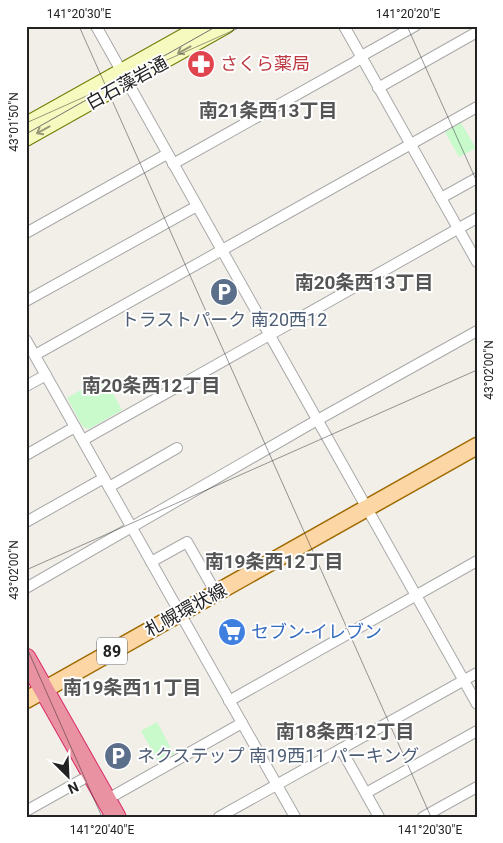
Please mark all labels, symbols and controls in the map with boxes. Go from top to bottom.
text: 141°20'30"E [47,7,111,21]
text: 141°20'20"E [376,7,440,21]
one-way arrow [177,45,192,55]
pharmacy icon: さくら薬局 [186,49,216,79]
street label: 白石藻岩通 [82,52,171,114]
place label: さくら薬局 [220,53,310,74]
text: 43°01'50"N [7,92,21,152]
district label: 南21条西13丁目 [199,99,337,122]
one-way arrow [35,125,50,135]
district label: 南20条西13丁目 [295,271,433,294]
parking icon: トラストパーク 南20西12 [209,277,239,307]
place label: トラストパーク 南20西12 [121,309,327,330]
text: 43°02'00"N [482,340,496,400]
district label: 南20条西12丁目 [82,374,220,397]
text: 43°02'00"N [7,540,21,600]
district label: 南19条西12丁目 [205,550,343,573]
street label: 札幌環状線 [141,579,230,641]
supermarket icon: セブン-イレブン [217,617,247,647]
place label: セブン-イレブン [251,621,382,642]
road number: 89 [97,637,127,664]
district label: 南19条西11丁目 [63,676,201,699]
district label: 南18条西12丁目 [276,720,414,743]
parking icon: ネクステップ 南19西11 パーキング [103,741,133,771]
place label: ネクステップ 南19西11 パーキング [137,745,419,766]
north arrow [42,750,92,800]
text: N [66,779,81,797]
text: 141°20'40"E [70,823,134,837]
text: 141°20'30"E [398,823,462,837]

